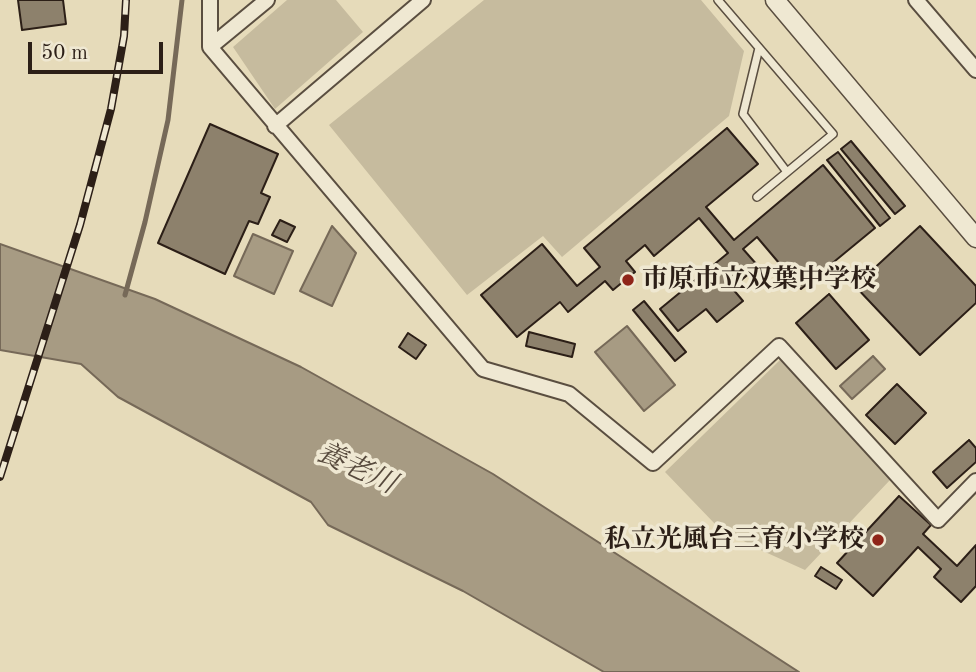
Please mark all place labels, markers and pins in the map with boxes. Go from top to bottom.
place label: 市原市立双葉中学校 [642,264,876,296]
marker: 市原市立双葉中学校 [620,272,636,288]
place label: 私立光風台三育小学校 [604,524,864,556]
marker: 私立光風台三育小学校 [870,532,886,548]

